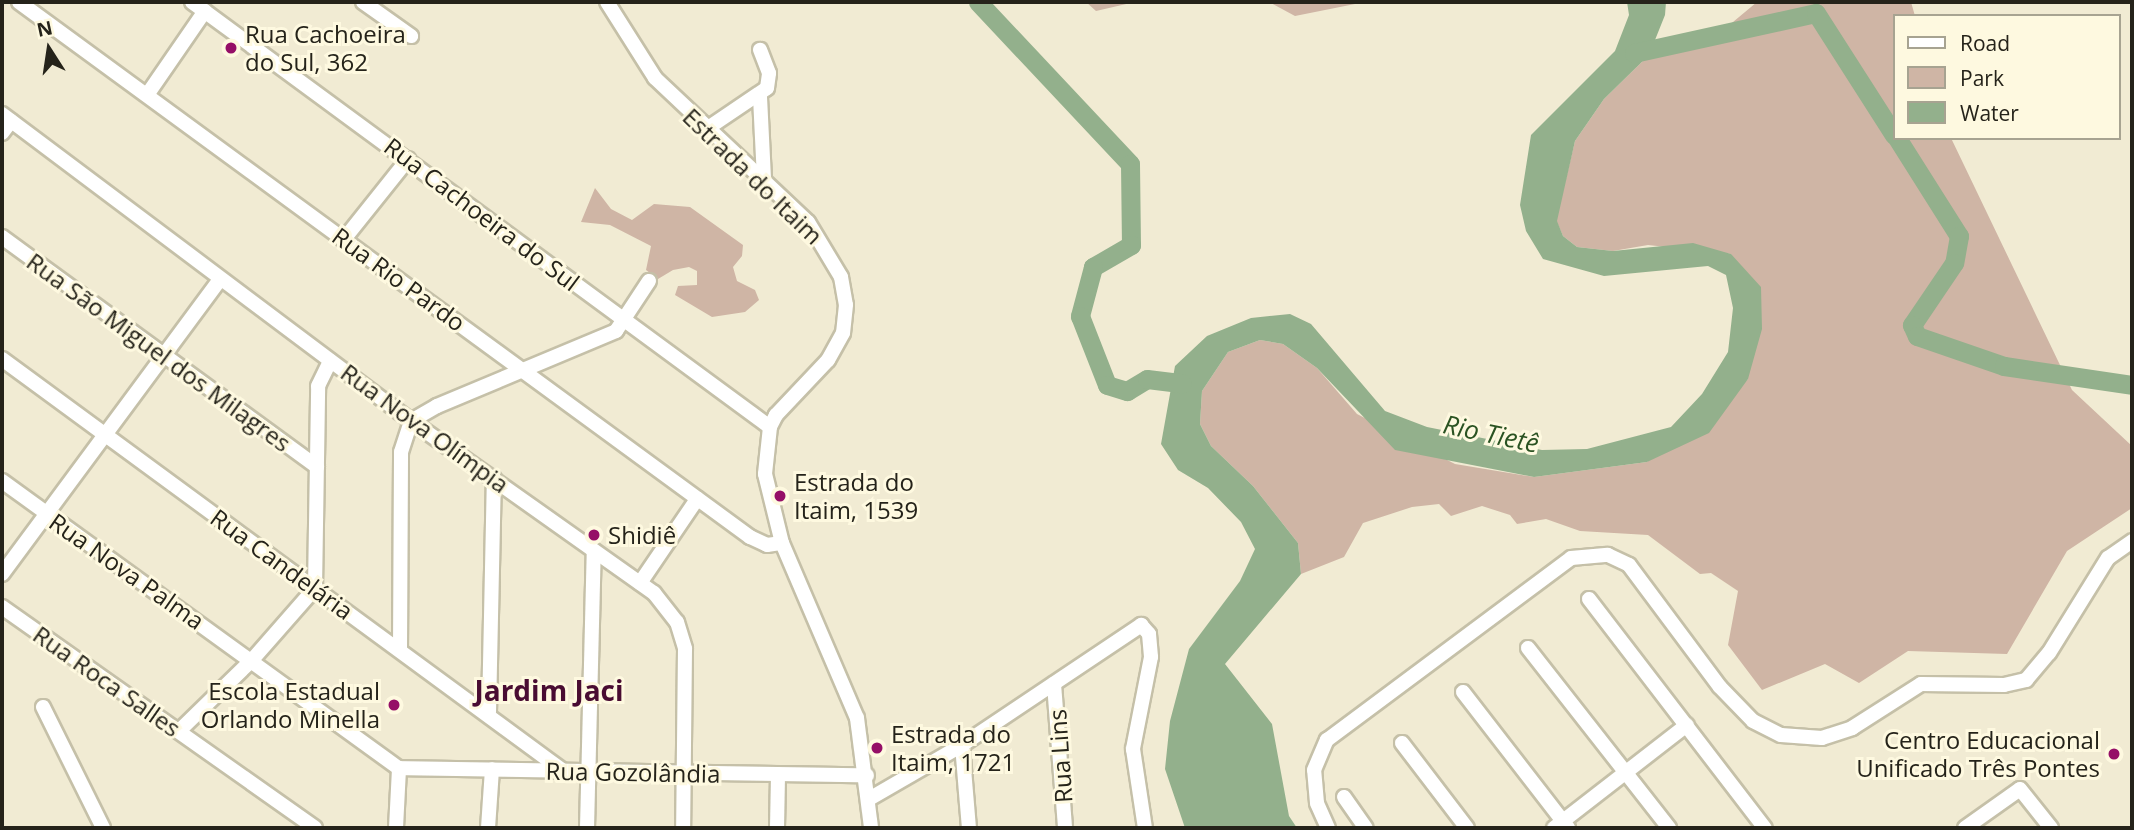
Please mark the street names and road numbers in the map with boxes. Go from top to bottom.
street label: Estrada do Itaim [677,102,829,250]
street label: Rua Cachoeira do Sul [379,131,585,297]
street label: Rua Rio Pardo [327,221,471,337]
street label: Rua São Miguel dos Milagres [21,247,297,457]
street label: Rua Nova Olímpia [336,357,514,499]
street label: Rua Candelária [205,503,359,625]
street label: Rua Nova Palma [44,507,210,635]
street label: Rua Roca Salles [28,620,186,742]
street label: Rua Lins [1042,708,1078,804]
street label: Rua Gozolândia [545,756,721,788]

